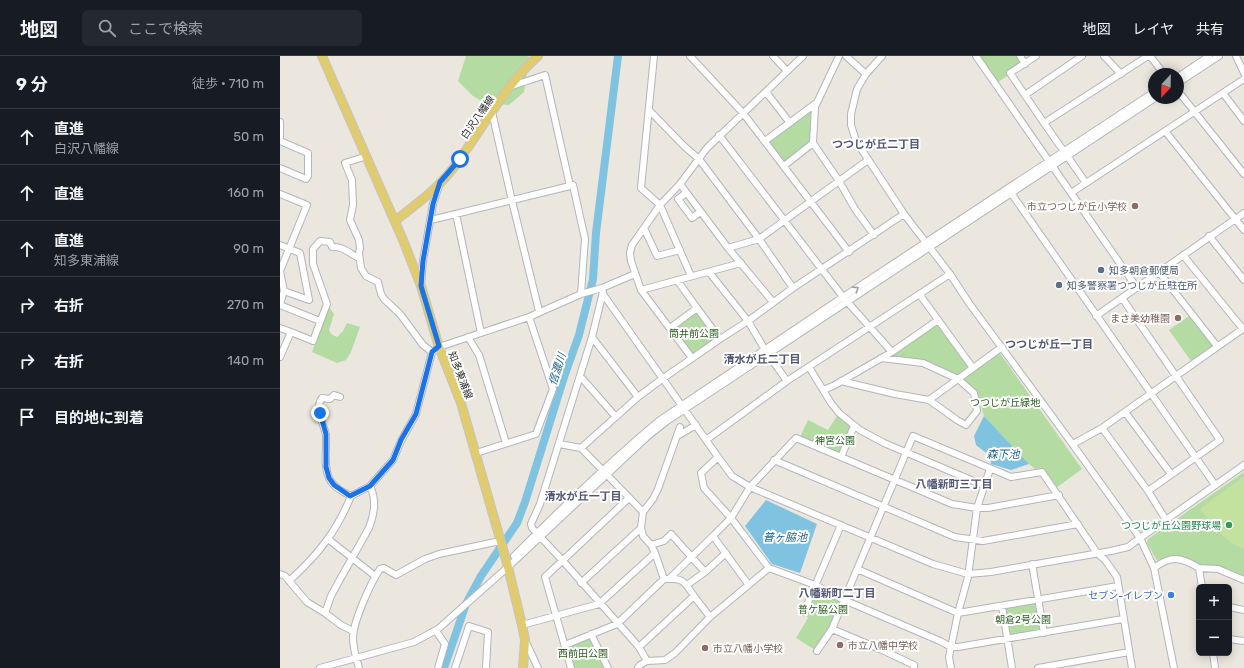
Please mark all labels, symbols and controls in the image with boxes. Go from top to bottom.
search box [82,10,362,46]
icon: search [96,17,118,39]
text: 地図 [20,18,58,41]
text: ここで検索 [128,20,203,38]
text: 地図 [1082,21,1110,38]
text: レイヤ [1132,21,1174,38]
text: 共有 [1196,21,1224,38]
north arrow [1148,68,1184,104]
text: 9 分 [16,74,48,94]
text: 徒歩 · 710 m [192,76,264,91]
street label: 白沢八幡線 [459,94,497,141]
text: 直進 [54,120,84,138]
icon: ahead [16,126,38,148]
text: 50 m [233,129,264,144]
district label: つつじが丘二丁目 [832,138,920,151]
text: 白沢八幡線 [54,141,119,156]
route start [451,150,469,168]
icon: ahead [16,182,38,204]
text: 直進 [54,185,84,203]
text: 160 m [228,185,264,200]
place label: 市立つつじが丘小学校 [1027,201,1127,213]
marker: 市立つつじが丘小学校 [1130,201,1140,211]
text: 直進 [54,232,84,250]
icon: ahead [16,238,38,260]
text: 90 m [233,241,264,256]
text: 知多東浦線 [54,253,119,268]
marker: 知多朝倉郵便局 [1096,265,1106,275]
place label: 知多朝倉郵便局 [1109,265,1179,277]
marker: 知多警察署つつじが丘駐在所 [1054,280,1064,290]
place label: 知多警察署つつじが丘駐在所 [1067,280,1197,292]
one-way arrow [852,286,859,293]
icon: right [16,294,38,316]
text: 右折 [54,297,84,315]
text: 270 m [227,297,264,312]
place label: まさ美幼稚園 [1110,313,1170,325]
marker: まさ美幼稚園 [1173,313,1183,323]
park label: 筒井前公園 [669,328,719,340]
district label: つつじが丘一丁目 [1005,338,1093,351]
icon: right [16,350,38,372]
street label: 知多東浦線 [446,350,475,401]
water label: 信濃川 [546,351,569,387]
text: 右折 [54,353,84,371]
text: 140 m [227,353,264,368]
district label: 清水が丘二丁目 [724,353,801,366]
park label: つつじが丘緑地 [970,397,1041,409]
route end [311,404,329,422]
icon: arrive [16,406,38,428]
text: 目的地に到着 [54,409,144,427]
park label: 神宮公園 [815,435,855,447]
water label: 森下池 [987,448,1020,461]
district label: 八幡新町三丁目 [916,478,993,491]
district label: 清水が丘一丁目 [545,490,622,503]
place label: つつじが丘公園野球場 [1121,520,1221,532]
marker: つつじが丘公園野球場 [1224,520,1234,530]
water label: 普ヶ脇池 [763,531,808,544]
map controls [1196,584,1232,656]
button: + [1196,584,1232,620]
district label: 八幡新町二丁目 [799,587,876,600]
place label: セブン-イレブン [1088,590,1163,602]
marker: セブン-イレブン [1166,590,1176,600]
park label: 普ケ脇公園 [798,604,848,616]
park label: 朝倉2号公園 [995,614,1051,626]
button: − [1196,620,1232,656]
marker: 市立八幡中学校 [835,640,845,650]
place label: 市立八幡中学校 [848,640,918,652]
marker: 市立八幡小学校 [700,643,710,653]
place label: 市立八幡小学校 [713,643,783,655]
park label: 西前田公園 [558,648,608,660]

